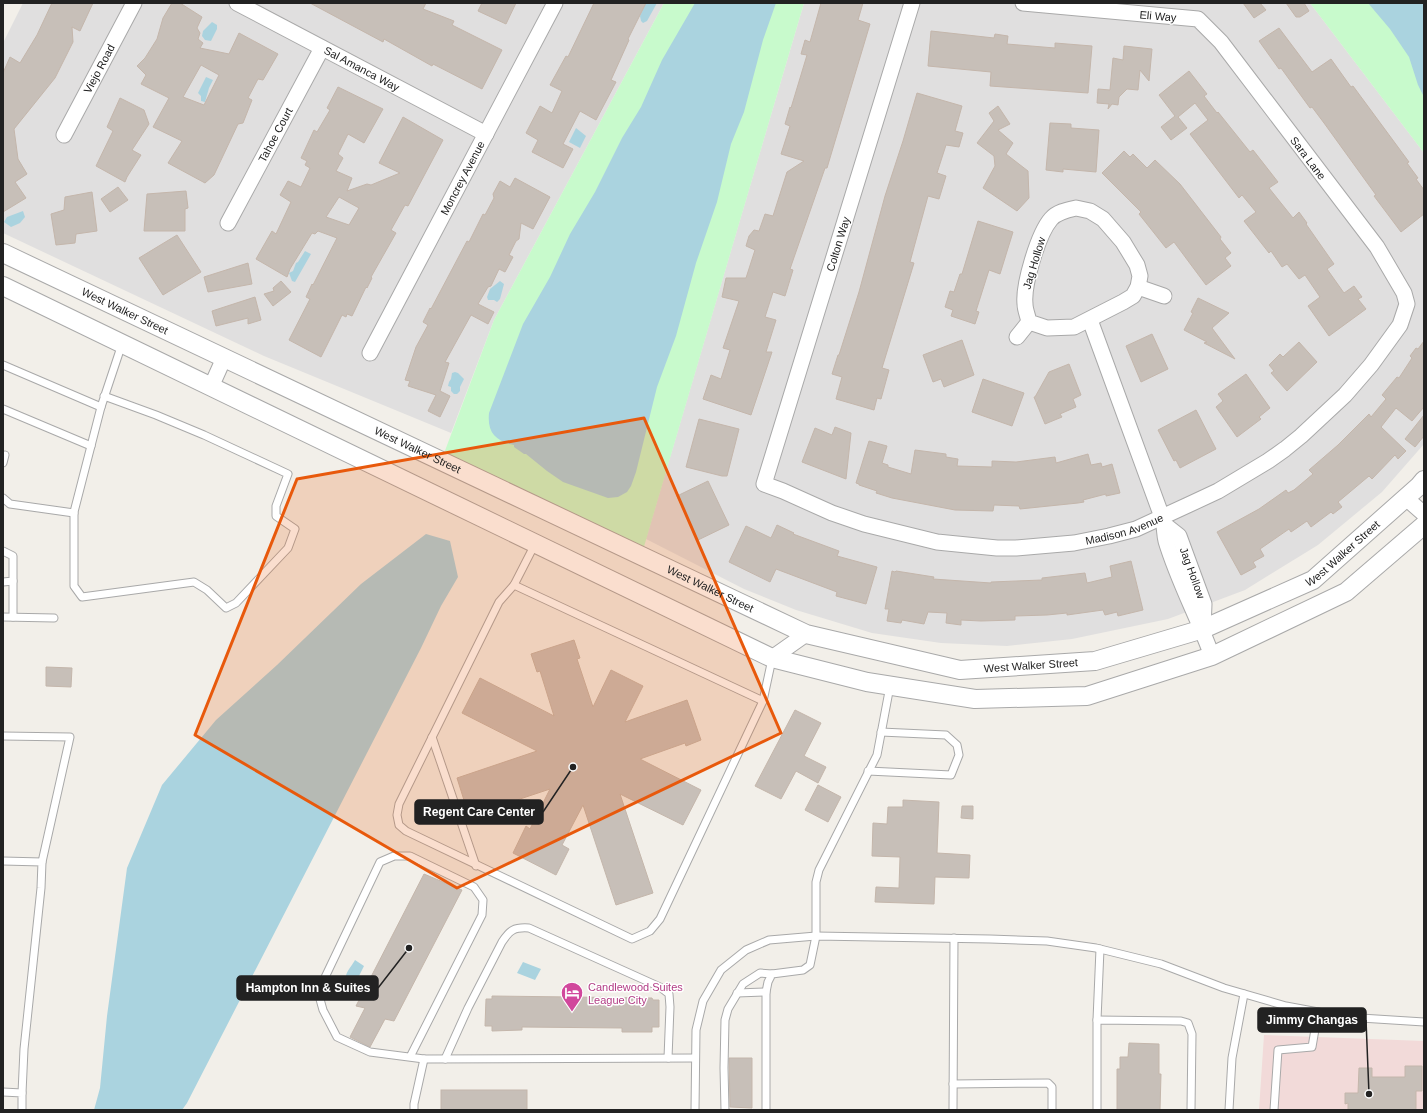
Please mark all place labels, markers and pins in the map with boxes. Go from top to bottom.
callout: Regent Care Center [415,800,543,824]
callout: Hampton Inn & Suites [237,976,378,1000]
hotel icon: Candlewood Suites League City [559,980,585,1013]
place label: Candlewood Suites League City [588,981,683,1006]
callout: Jimmy Changas [1258,1008,1366,1032]

